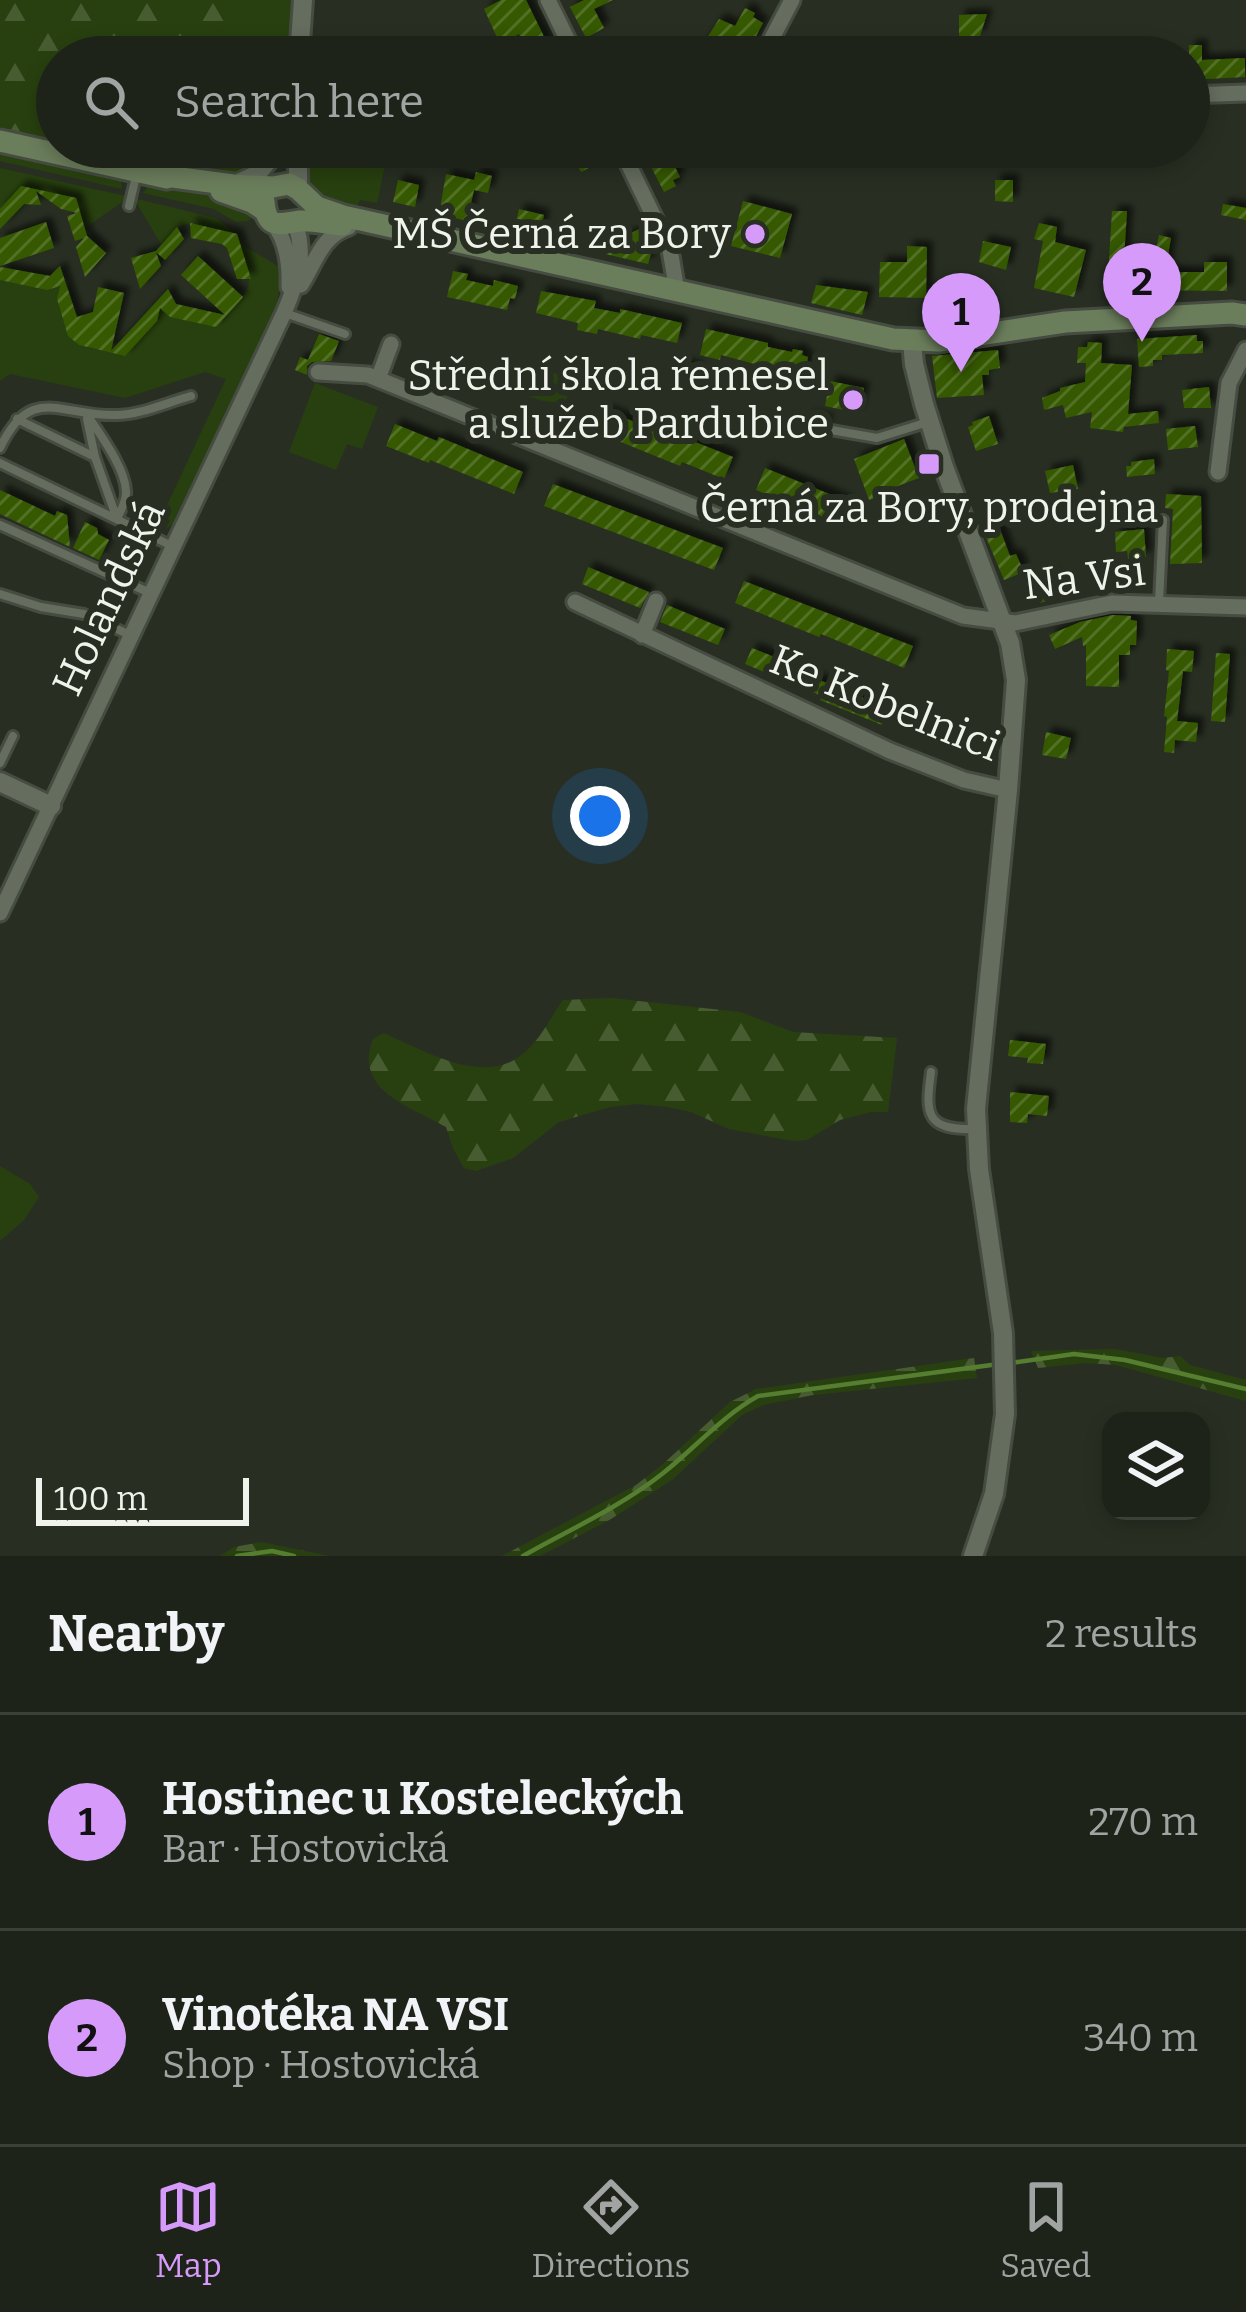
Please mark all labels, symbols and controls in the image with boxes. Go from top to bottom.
search box [36,36,1210,168]
icon: search [78,69,144,135]
text: Search here [174,75,424,129]
place label: MŠ Černá za Bory [392,208,732,259]
marker: MŠ Černá za Bory [742,221,768,247]
pin: 2 [1103,243,1181,342]
pin: 1 [922,273,1000,372]
place label: Střední škola řemesel a služeb Pardubice [407,351,829,449]
marker: Střední škola řemesel a služeb Pardubice [840,387,866,413]
marker: Černá za Bory, prodejna [916,451,942,477]
place label: Černá za Bory, prodejna [700,482,1158,533]
street label: Holandská [42,493,176,703]
street label: Na Vsi [1020,546,1148,610]
street label: Ke Kobelnici [763,634,1007,772]
your location [570,786,630,846]
map controls [1102,1412,1210,1520]
button: layers [1102,1412,1210,1520]
scale bar [36,1472,249,1525]
text: 100 m [54,1479,148,1519]
text: Nearby [48,1603,224,1665]
text: 2 results [1045,1611,1198,1657]
text: Hostinec u Kosteleckých [162,1772,684,1826]
text: 1 [79,1799,95,1845]
text: 270 m [1088,1799,1198,1845]
text: Bar · Hostovická [162,1826,449,1872]
text: Vinotéka NA VSI [162,1988,509,2042]
text: 2 [76,2015,98,2061]
text: 340 m [1083,2015,1198,2061]
text: Shop · Hostovická [162,2042,480,2088]
tab: Map [155,2174,222,2286]
tab: Directions [532,2174,690,2286]
tab: Saved [1000,2174,1091,2286]

